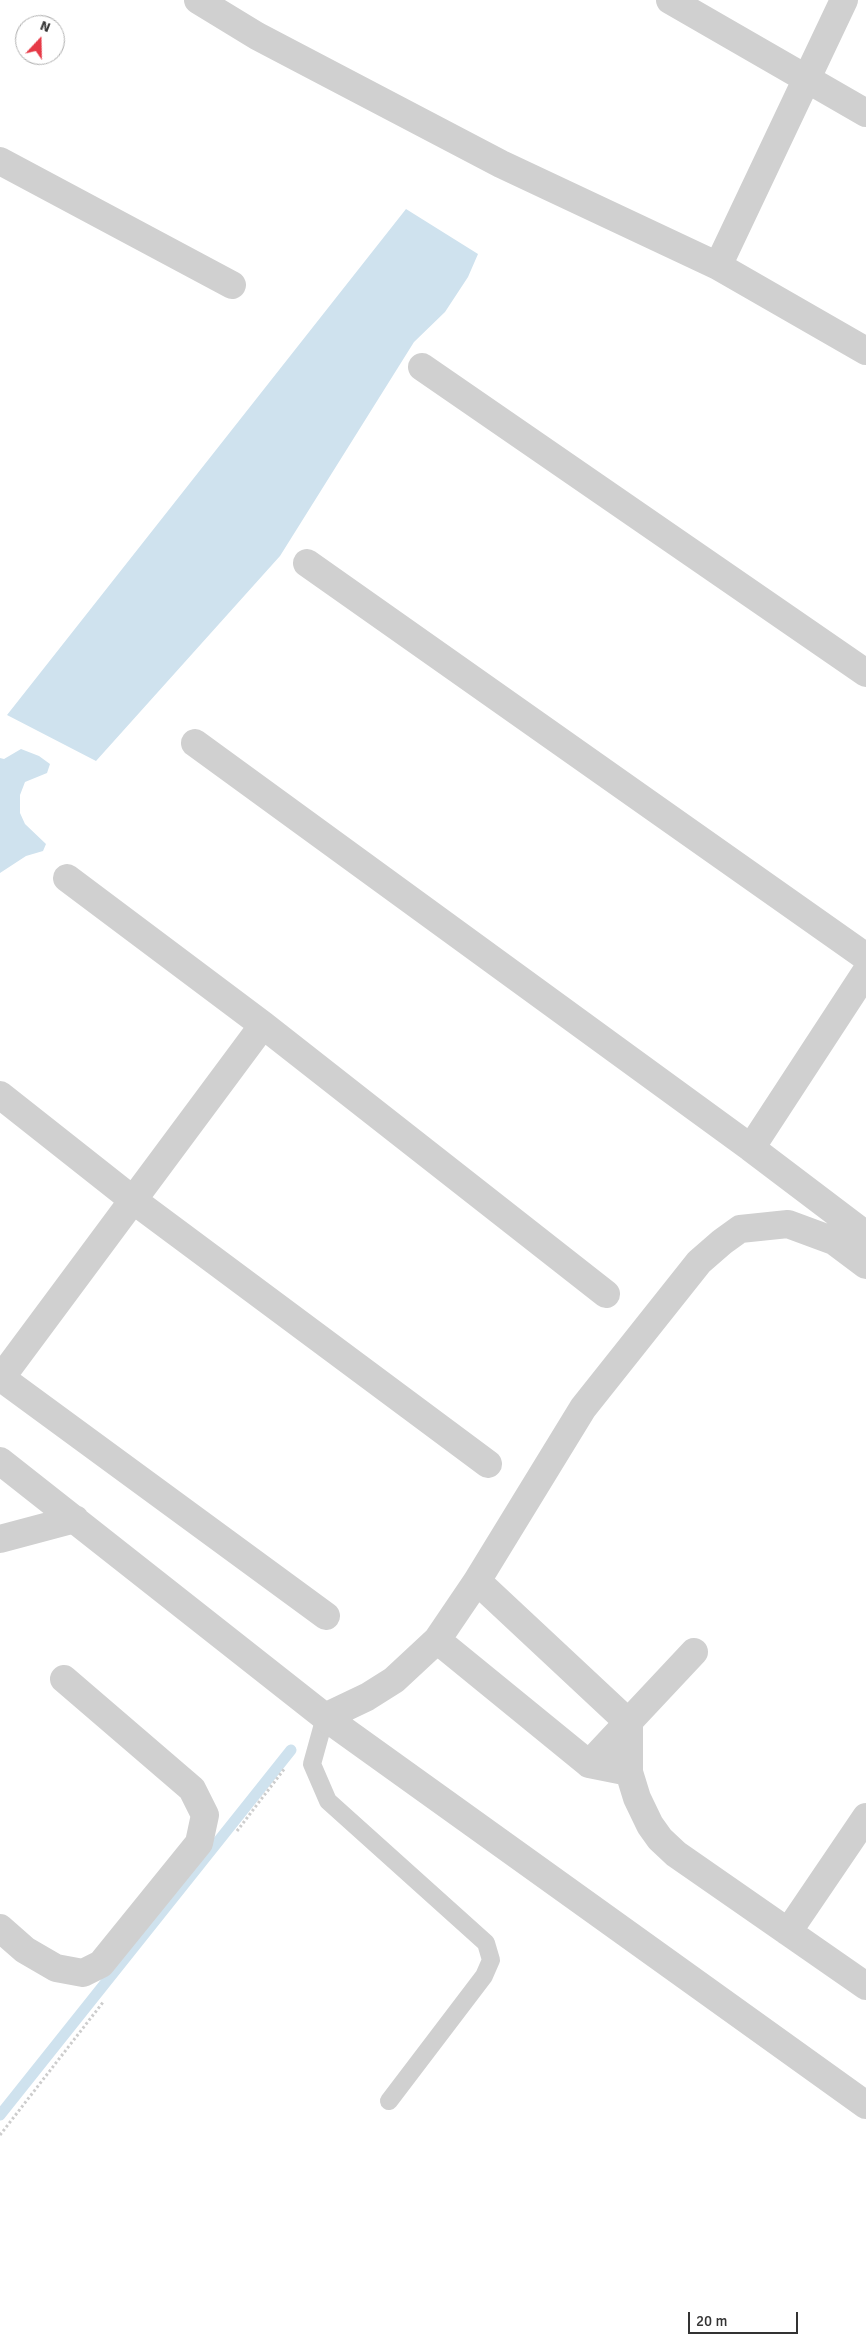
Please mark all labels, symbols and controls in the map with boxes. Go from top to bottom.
north arrow [15,15,65,65]
text: N [38,17,53,36]
scale bar [691,2302,801,2334]
text: 20 m [696,2312,727,2330]

